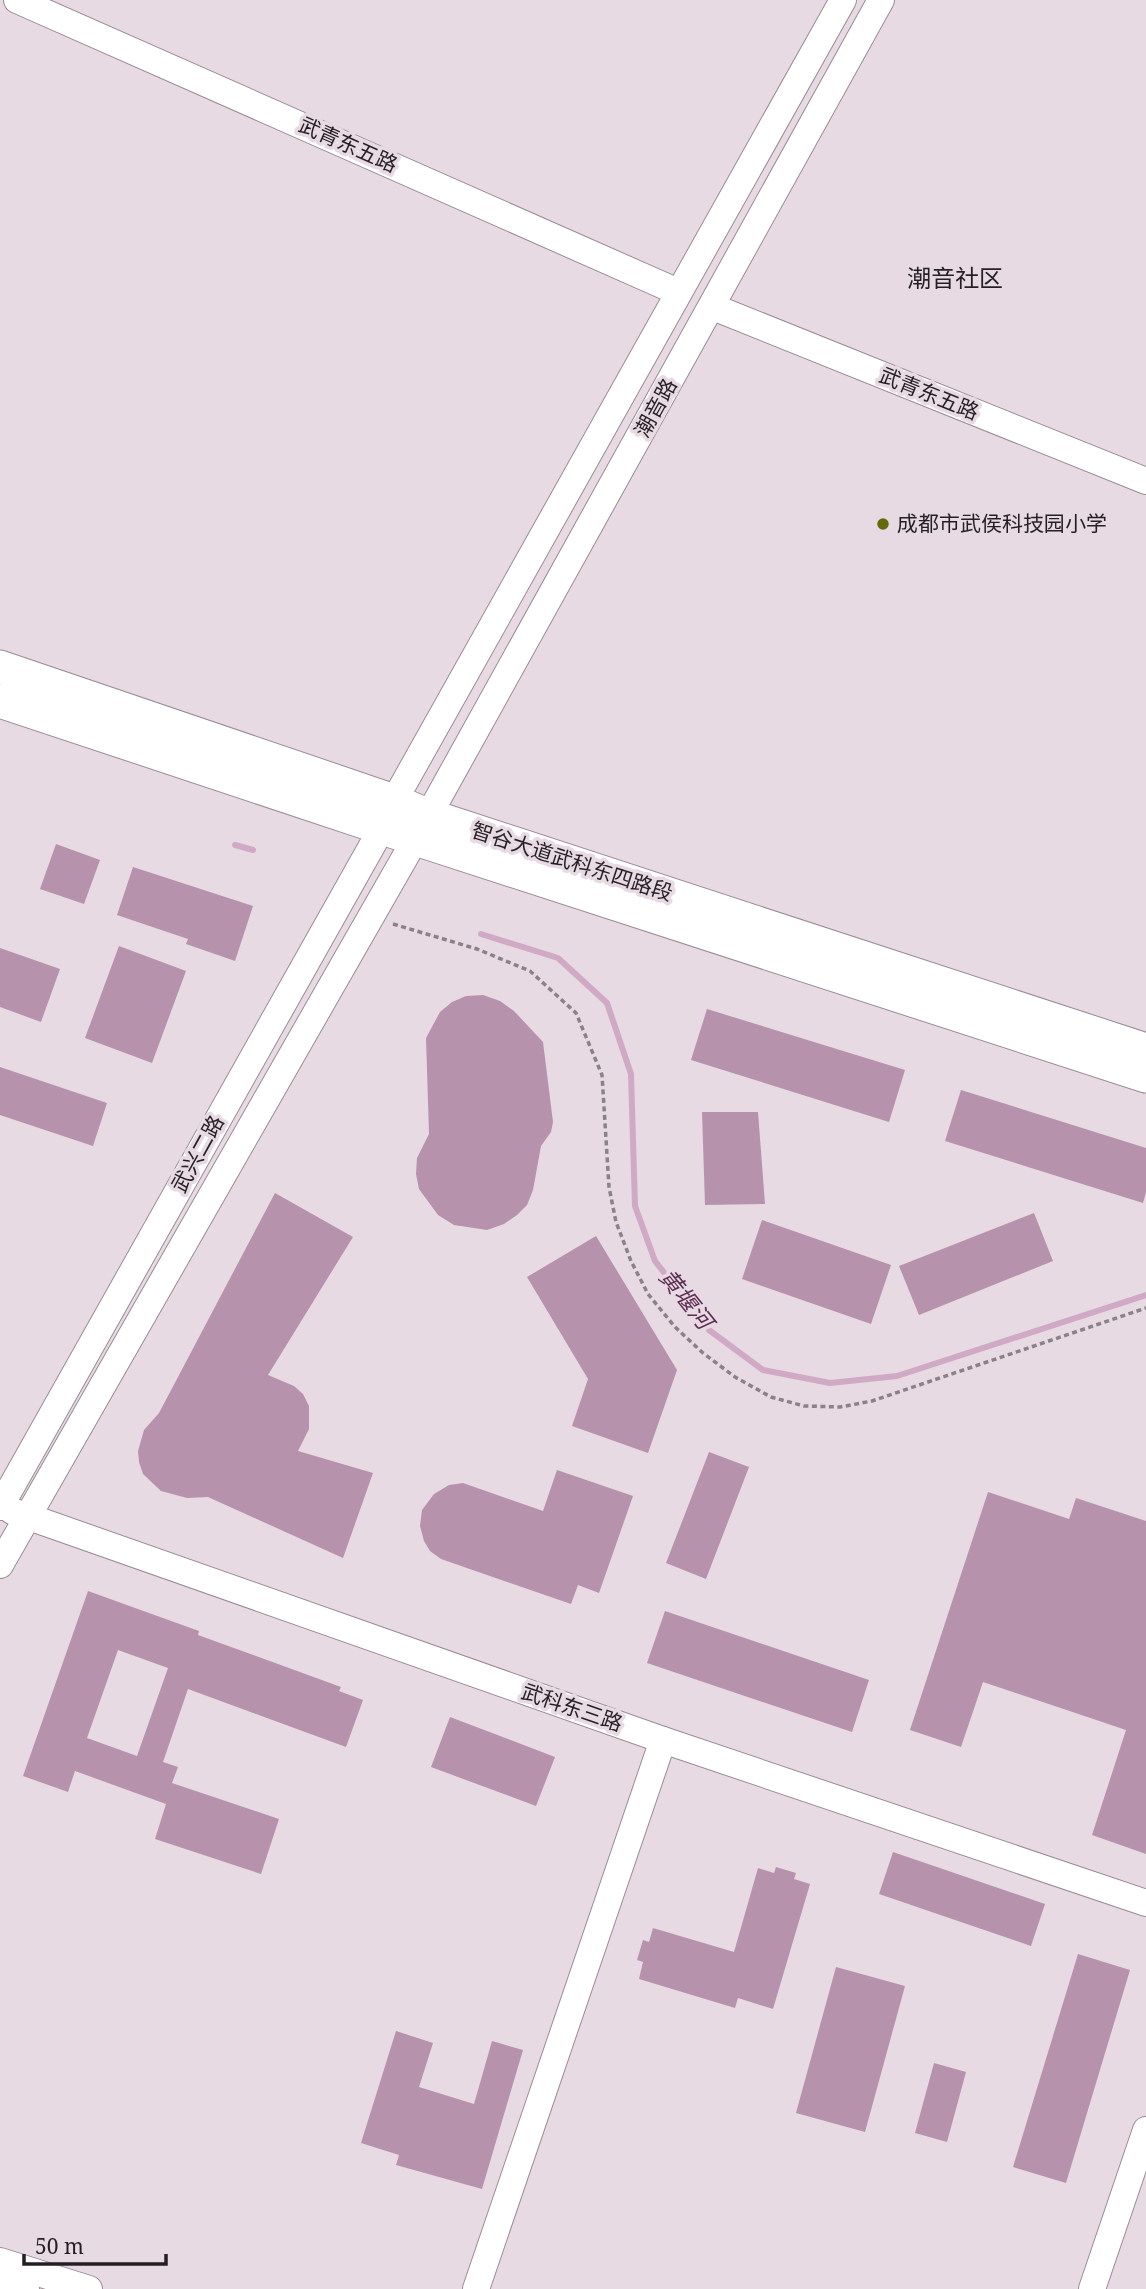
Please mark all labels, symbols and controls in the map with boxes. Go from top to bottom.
street label: 武青东五路 [295,110,402,178]
district label: 潮音社区 [907,261,1003,294]
street label: 武青东五路 [875,360,983,426]
street label: 潮音路 [628,373,683,442]
place label: 成都市武侯科技园小学 [897,509,1107,537]
marker: 成都市武侯科技园小学 [875,516,891,532]
street label: 智谷大道武科东四路段 [468,815,676,907]
street label: 武兴二路 [165,1110,230,1197]
water label: 黄堰河 [653,1261,723,1338]
street label: 武科东三路 [518,1677,627,1737]
scale bar [24,2222,166,2266]
text: 50 m [35,2232,84,2260]

